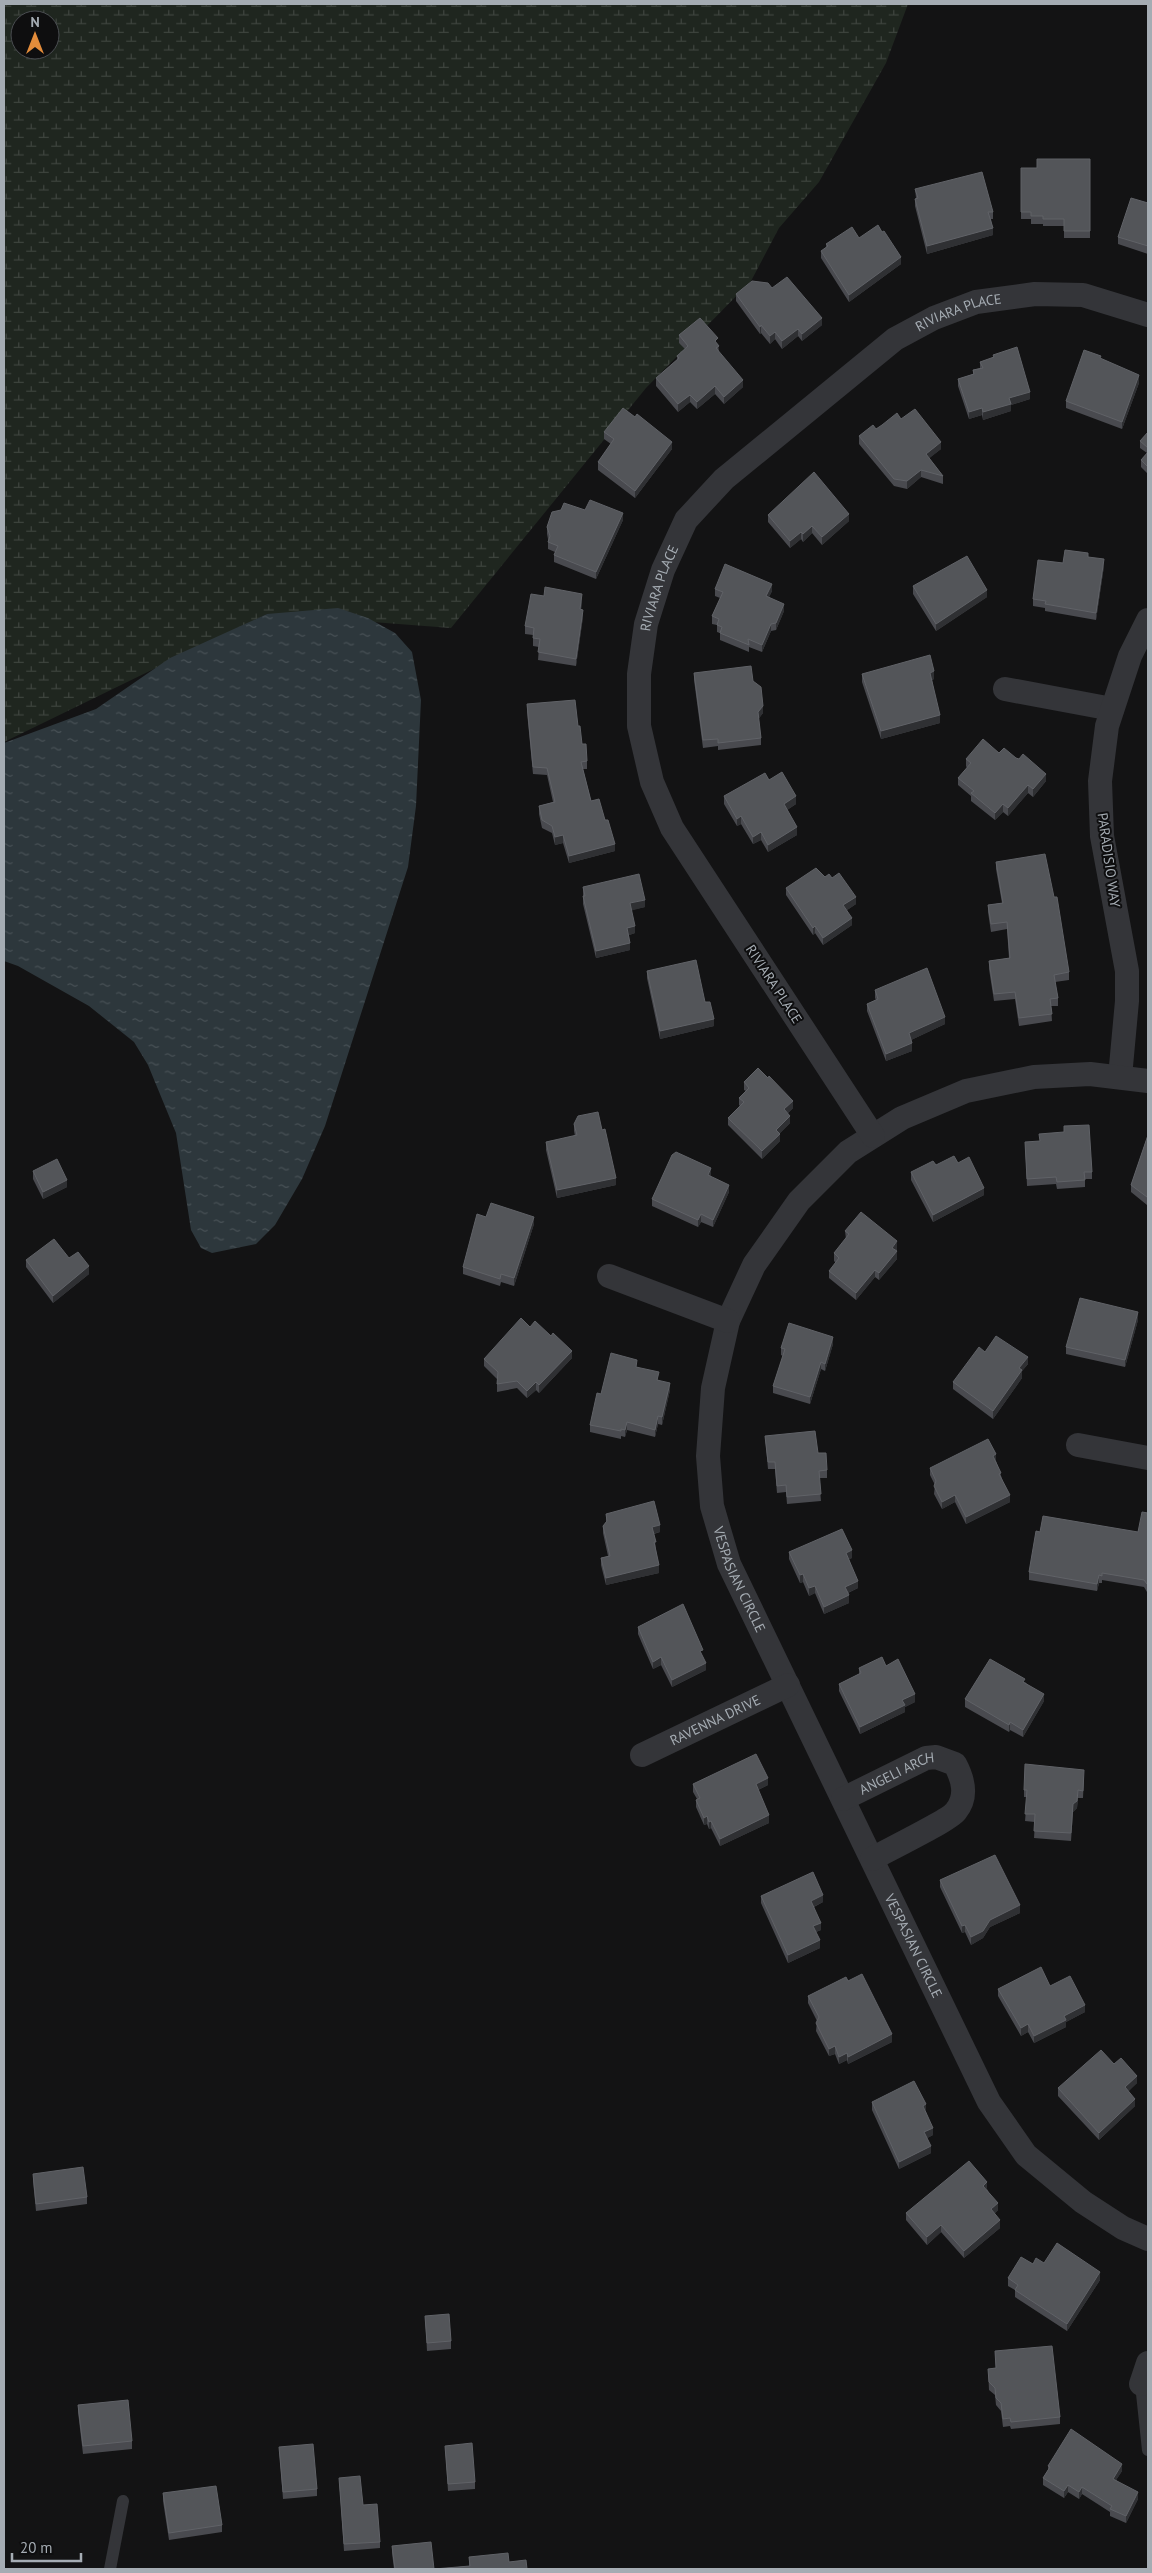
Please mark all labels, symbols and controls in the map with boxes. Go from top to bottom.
north arrow [10,10,60,60]
text: N [30,13,40,31]
street label: RIVIARA PLACE [912,290,1003,335]
street label: RIVIARA PLACE [636,542,682,632]
street label: PARADISIO WAY [1093,812,1125,909]
street label: RIVIARA PLACE [742,941,806,1027]
street label: VESPASIAN CIRCLE [709,1523,770,1635]
street label: RAVENNA DRIVE [667,1691,763,1749]
street label: ANGELI ARCH [856,1748,935,1799]
street label: VESPASIAN CIRCLE [880,1890,946,2001]
scale bar [12,2530,81,2562]
text: 20 m [20,2538,53,2557]

